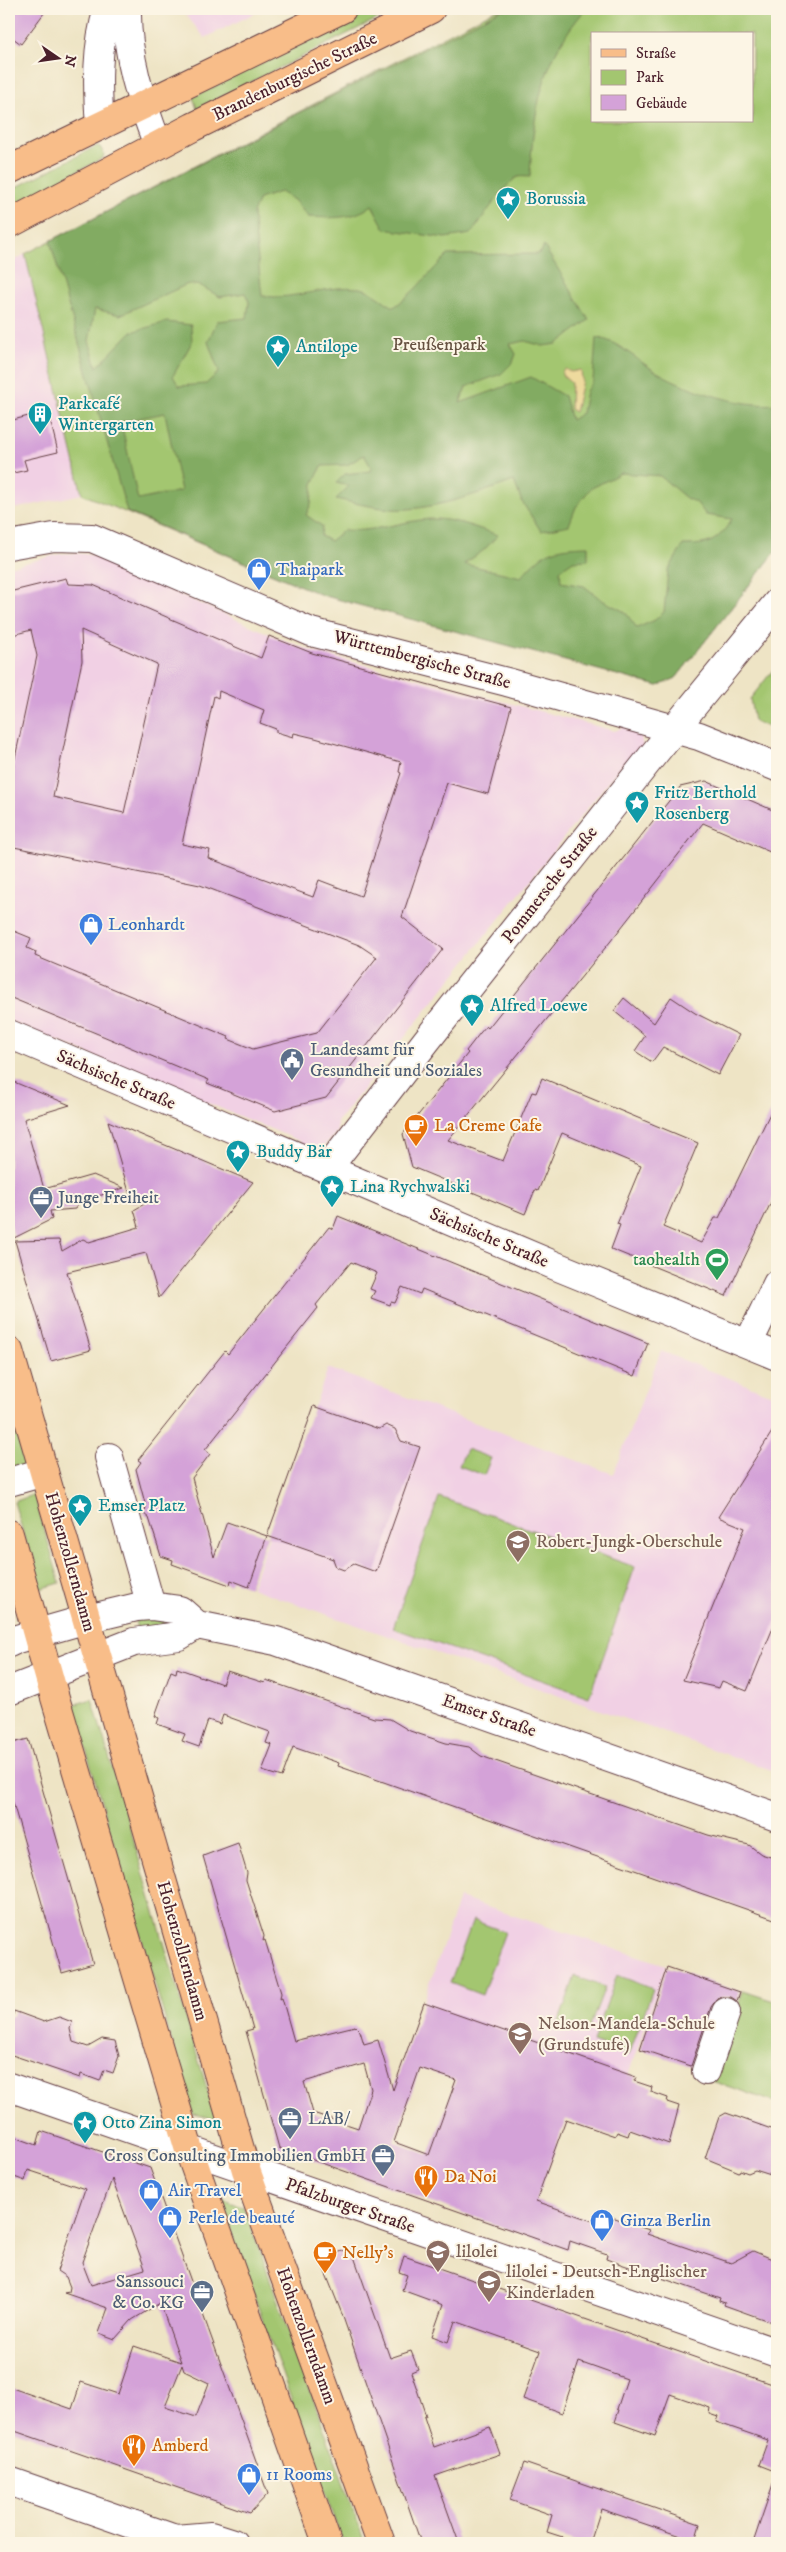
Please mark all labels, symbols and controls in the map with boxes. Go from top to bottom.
street label: Brandenburgische Straße [209,28,381,126]
north arrow [32,32,82,82]
legend [591,32,754,122]
text: Straße [636,44,676,63]
text: N [60,53,80,69]
text: Park [636,68,665,87]
text: Gebäude [636,94,687,113]
place icon: Borussia [495,186,521,220]
place label: Borussia [526,188,586,210]
place icon: Antilope [265,334,291,368]
park label: Preußenpark [392,334,486,356]
place label: Antilope [296,336,358,358]
place label: Parkcafé Wintergarten [57,393,155,436]
building icon: Parkcafé Wintergarten [27,401,53,435]
shop icon: Thaipark [246,557,272,591]
place label: Thaipark [276,559,344,581]
street label: Württembergische Straße [330,625,513,694]
place label: Fritz Berthold Rosenberg [654,782,757,825]
place icon: Fritz Berthold Rosenberg [624,790,650,824]
street label: Pommersche Straße [498,822,602,948]
shop icon: Leonhardt [78,912,104,946]
place label: Leonhardt [108,914,185,936]
place icon: Alfred Loewe [459,993,485,1027]
place label: Alfred Loewe [490,995,588,1017]
place label: Landesamt für Gesundheit und Soziales [310,1039,482,1082]
street label: Sächsische Straße [53,1045,179,1115]
public building icon: Landesamt für Gesundheit und Soziales [279,1047,305,1081]
cafe icon: La Creme Cafe [403,1113,429,1147]
place label: La Creme Cafe [434,1115,542,1137]
place icon: Buddy Bär [225,1139,251,1173]
place label: Buddy Bär [256,1141,332,1163]
place icon: Lina Rychwalski [319,1174,345,1208]
place label: Lina Rychwalski [350,1176,470,1198]
office icon: Junge Freiheit [28,1185,54,1219]
place label: Junge Freiheit [56,1187,159,1209]
street label: Sächsische Straße [426,1203,552,1273]
sports icon: taohealth [704,1247,730,1281]
place label: taohealth [633,1249,701,1271]
street label: Hohenzollerndamm [40,1490,100,1634]
place icon: Emser Platz [67,1493,93,1527]
place label: Emser Platz [98,1495,185,1517]
school or university icon: Robert-Jungk-Oberschule [505,1529,531,1563]
place label: Robert-Jungk-Oberschule [536,1531,722,1553]
street label: Emser Straße [439,1690,539,1742]
street label: Hohenzollerndamm [152,1879,212,2023]
place label: Nelson-Mandela-Schule (Grundstufe) [538,2013,715,2056]
school or university icon: Nelson-Mandela-Schule (Grundstufe) [507,2021,533,2055]
office icon: LAB/ [277,2106,303,2140]
place label: LAB/ [308,2108,351,2130]
place icon: Otto Zina Simon [72,2110,98,2144]
place label: Otto Zina Simon [102,2112,222,2134]
office icon: Cross Consulting Immobilien GmbH [370,2143,396,2177]
place label: Cross Consulting Immobilien GmbH [104,2145,366,2167]
restaurant icon: Da Noi [413,2164,439,2198]
place label: Da Noi [444,2166,497,2188]
street label: Pfalzburger Straße [282,2174,418,2238]
shop icon: Air Travel [138,2178,164,2212]
place label: Air Travel [168,2180,242,2202]
shop icon: Perle de beauté [157,2205,183,2239]
place label: Perle de beauté [188,2207,295,2229]
shop icon: Ginza Berlin [589,2208,615,2242]
place label: Ginza Berlin [620,2210,711,2232]
school or university icon: lilolei [425,2239,451,2273]
cafe icon: Nelly's [312,2240,338,2274]
place label: lilolei [456,2241,498,2263]
place label: Nelly's [342,2242,394,2264]
place label: lilolei - Deutsch-Englischer Kinderladen [506,2261,707,2304]
street label: Hohenzollerndamm [271,2264,341,2408]
school or university icon: lilolei - Deutsch-Englischer Kinderladen [476,2269,502,2303]
place label: Sanssouci & Co. KG [113,2271,184,2314]
office icon: Sanssouci & Co. KG [189,2279,215,2313]
restaurant icon: Amberd [121,2433,147,2467]
place label: Amberd [152,2435,208,2457]
shop icon: 11 Rooms [236,2462,262,2496]
place label: 11 Rooms [266,2464,332,2486]

